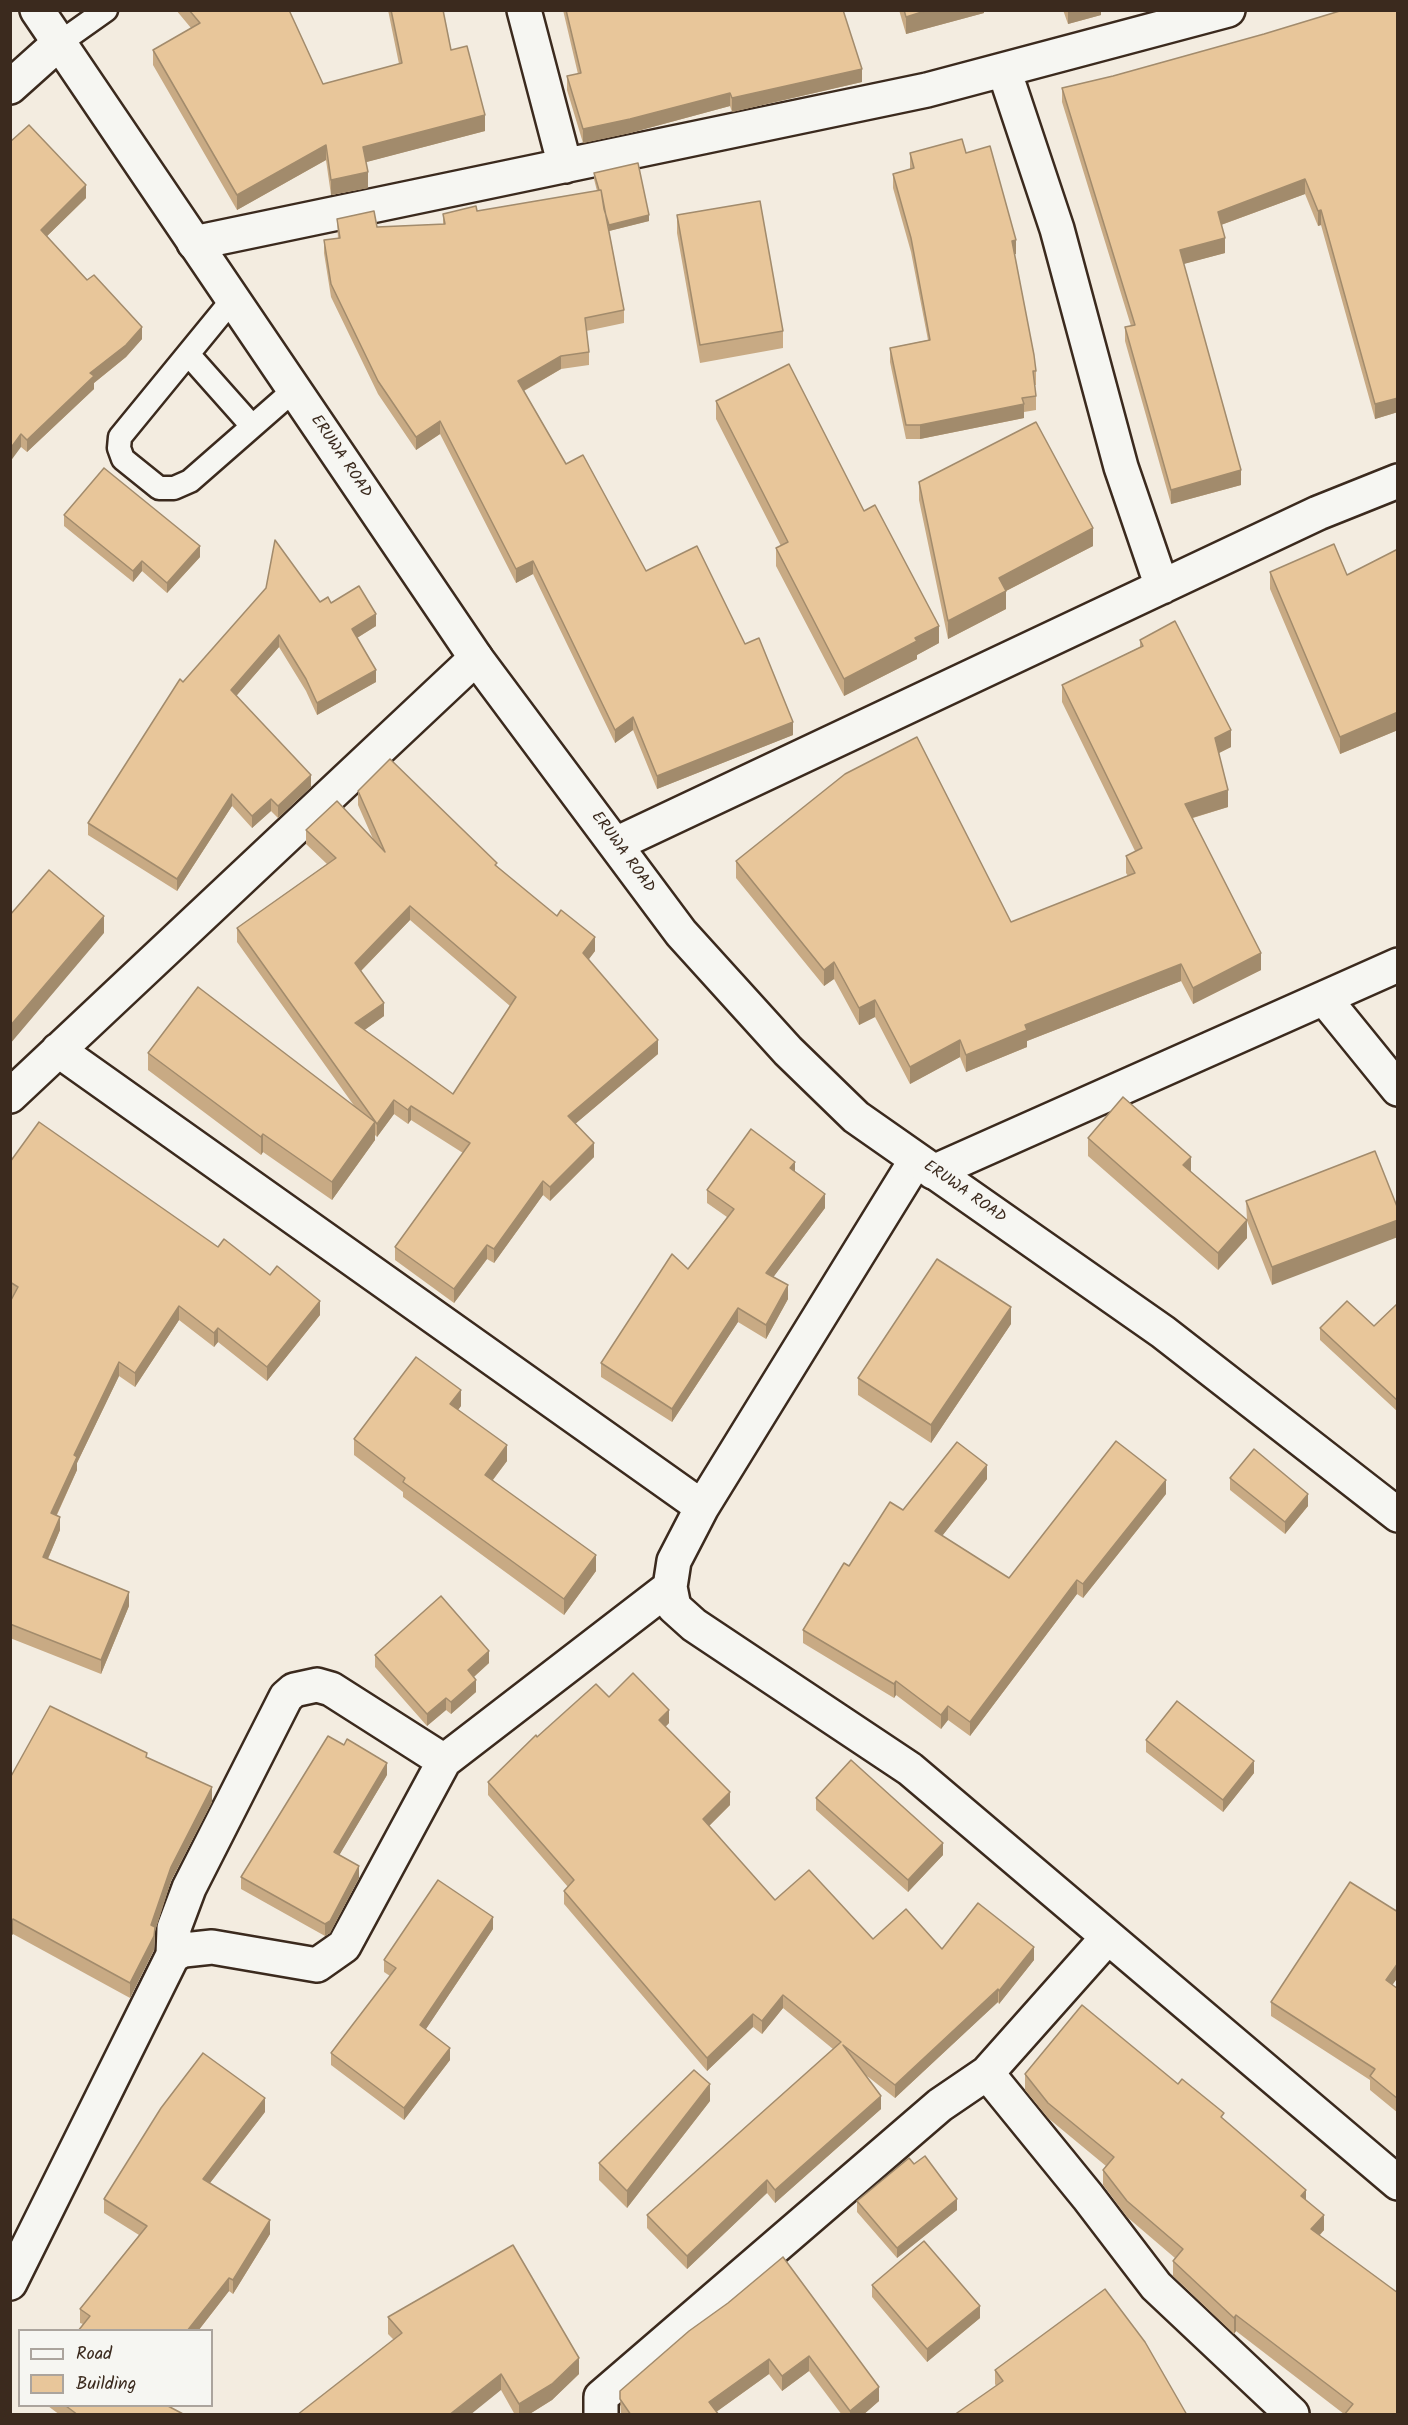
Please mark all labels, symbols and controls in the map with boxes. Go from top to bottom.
street label: ERUWA ROAD [305,412,375,502]
street label: ERUWA ROAD [586,808,658,898]
street label: ERUWA ROAD [919,1158,1009,1228]
legend [18,2329,213,2407]
text: Road [76,2340,112,2369]
text: Building [76,2370,136,2399]

